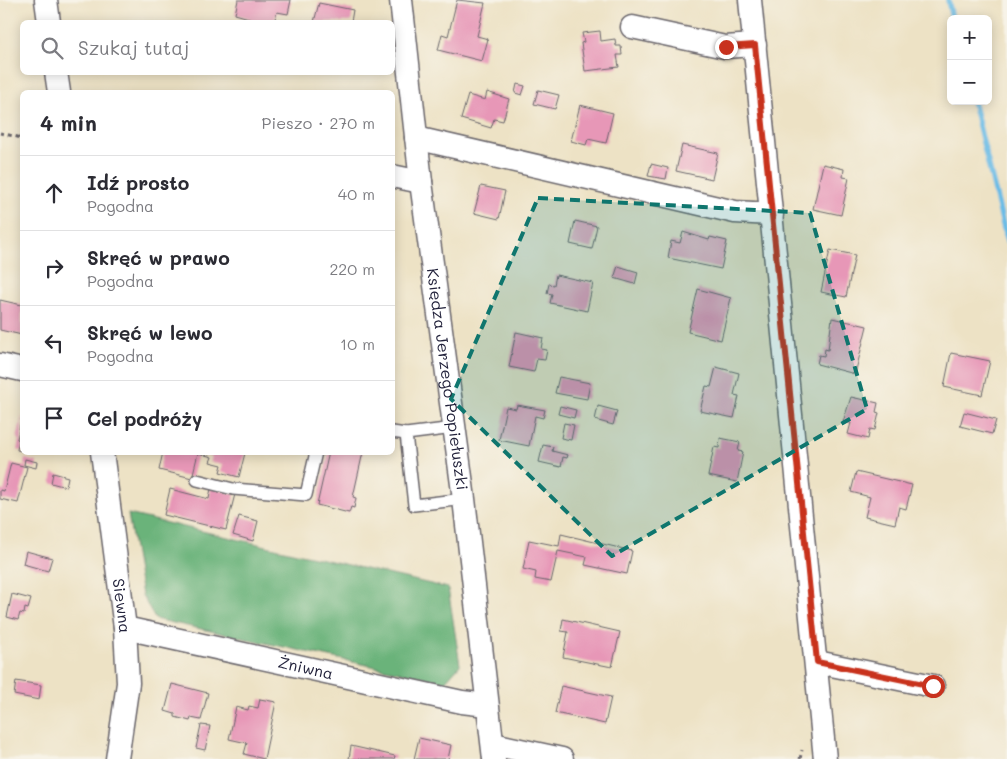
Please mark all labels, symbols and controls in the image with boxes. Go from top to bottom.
map controls [947,15,992,105]
button: + [947,15,992,60]
search box [20,20,395,75]
icon: search [38,34,66,62]
text: Szukaj tutaj [78,35,189,60]
route end [715,36,738,59]
button: − [947,60,992,105]
text: 4 min [40,109,97,136]
text: Pieszo · 270 m [261,112,375,133]
text: Idź prosto [87,170,189,195]
icon: ahead [40,179,68,207]
text: 40 m [338,183,375,204]
text: Pogodna [87,195,154,216]
text: Skręć w prawo [87,245,230,270]
icon: right [40,254,68,282]
text: 220 m [329,258,375,279]
street label: Księdza Jerzego Popiełuszki [423,267,474,491]
text: Pogodna [87,270,154,291]
text: Skręć w lewo [87,320,213,345]
icon: left [40,329,68,357]
text: 10 m [340,333,375,354]
text: Pogodna [87,345,154,366]
icon: arrive [40,404,68,432]
text: Cel podróży [87,406,202,431]
street label: Siewna [109,577,136,634]
street label: Żniwna [276,651,335,683]
route start [922,675,945,698]

